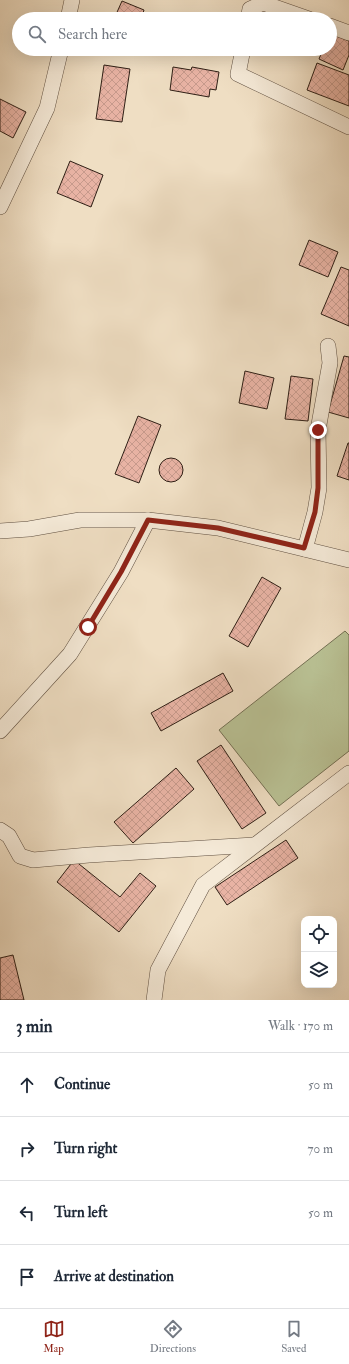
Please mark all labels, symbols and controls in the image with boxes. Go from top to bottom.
search box [12,12,337,56]
icon: search [26,23,48,45]
text: Search here [58,25,127,44]
route end [309,421,327,439]
route start [79,618,97,636]
map controls [301,916,337,988]
button: locate [301,916,337,952]
button: layers [301,952,337,988]
text: 3 min [16,1016,53,1037]
text: Walk · 170 m [268,1018,333,1034]
icon: ahead [16,1074,38,1096]
text: Continue [54,1075,110,1094]
text: 50 m [308,1077,333,1093]
icon: right [16,1138,38,1160]
text: Turn right [54,1139,117,1158]
text: 70 m [308,1141,333,1157]
icon: left [16,1202,38,1224]
text: Turn left [54,1203,108,1222]
text: 50 m [308,1205,333,1221]
icon: arrive [16,1266,38,1288]
text: Arrive at destination [54,1267,174,1286]
tab: Map [43,1318,65,1355]
tab: Directions [150,1318,196,1355]
tab: Saved [281,1318,306,1355]

